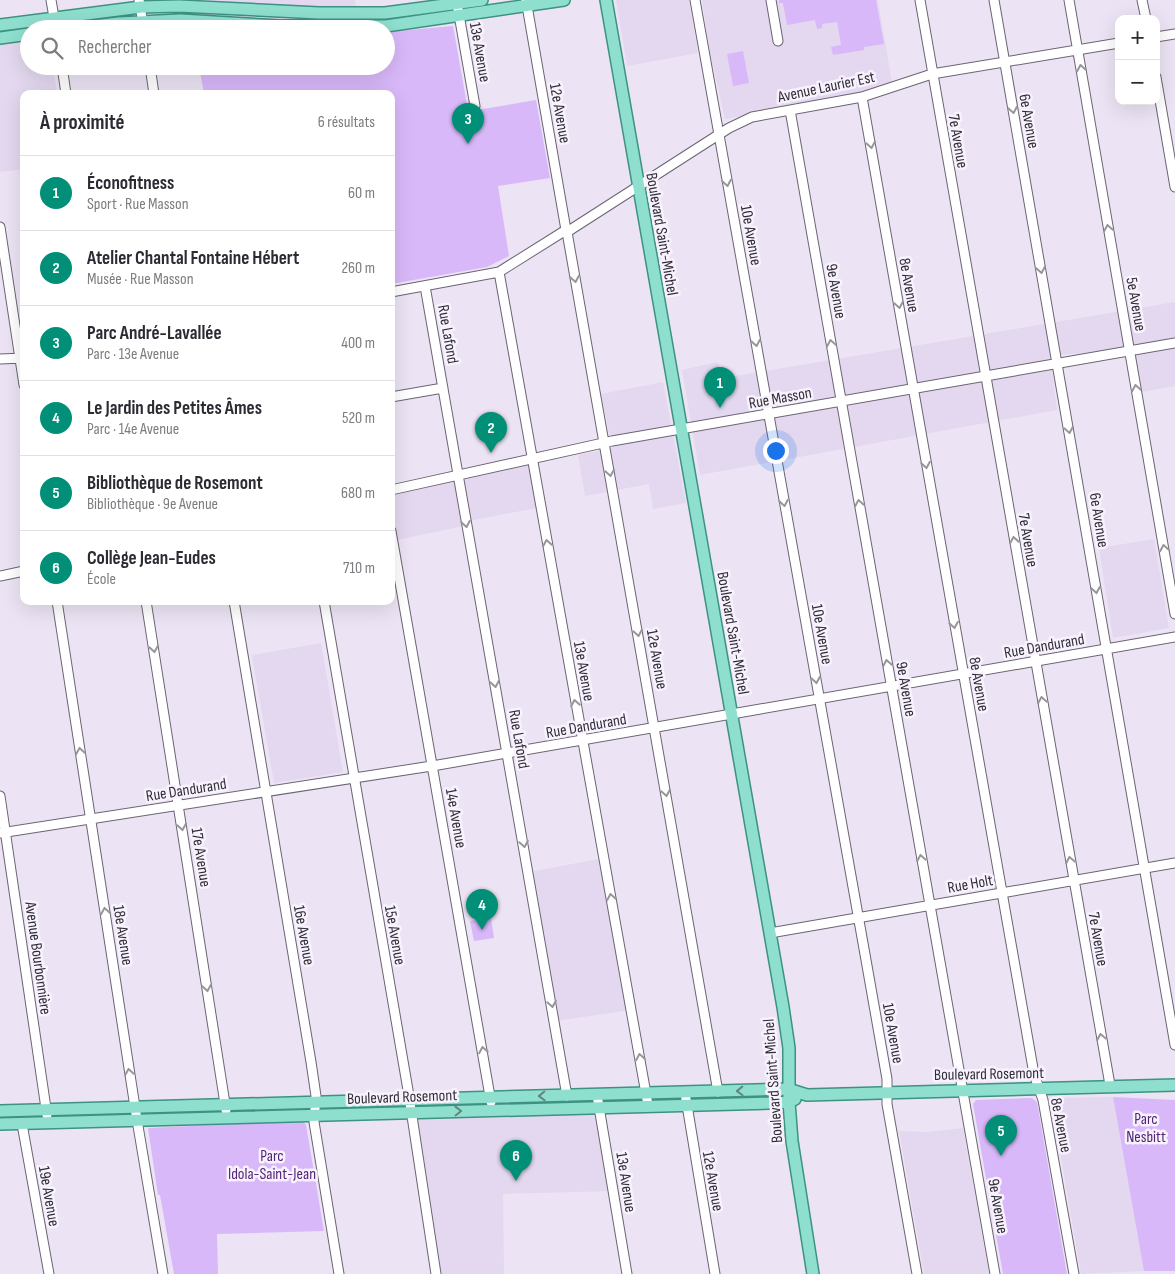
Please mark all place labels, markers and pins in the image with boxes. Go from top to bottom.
pin: 3 [452,103,484,144]
pin: 1 [704,367,736,408]
pin: 2 [475,412,507,453]
pin: 4 [466,889,498,930]
pin: 5 [985,1115,1017,1156]
pin: 6 [500,1140,532,1181]

